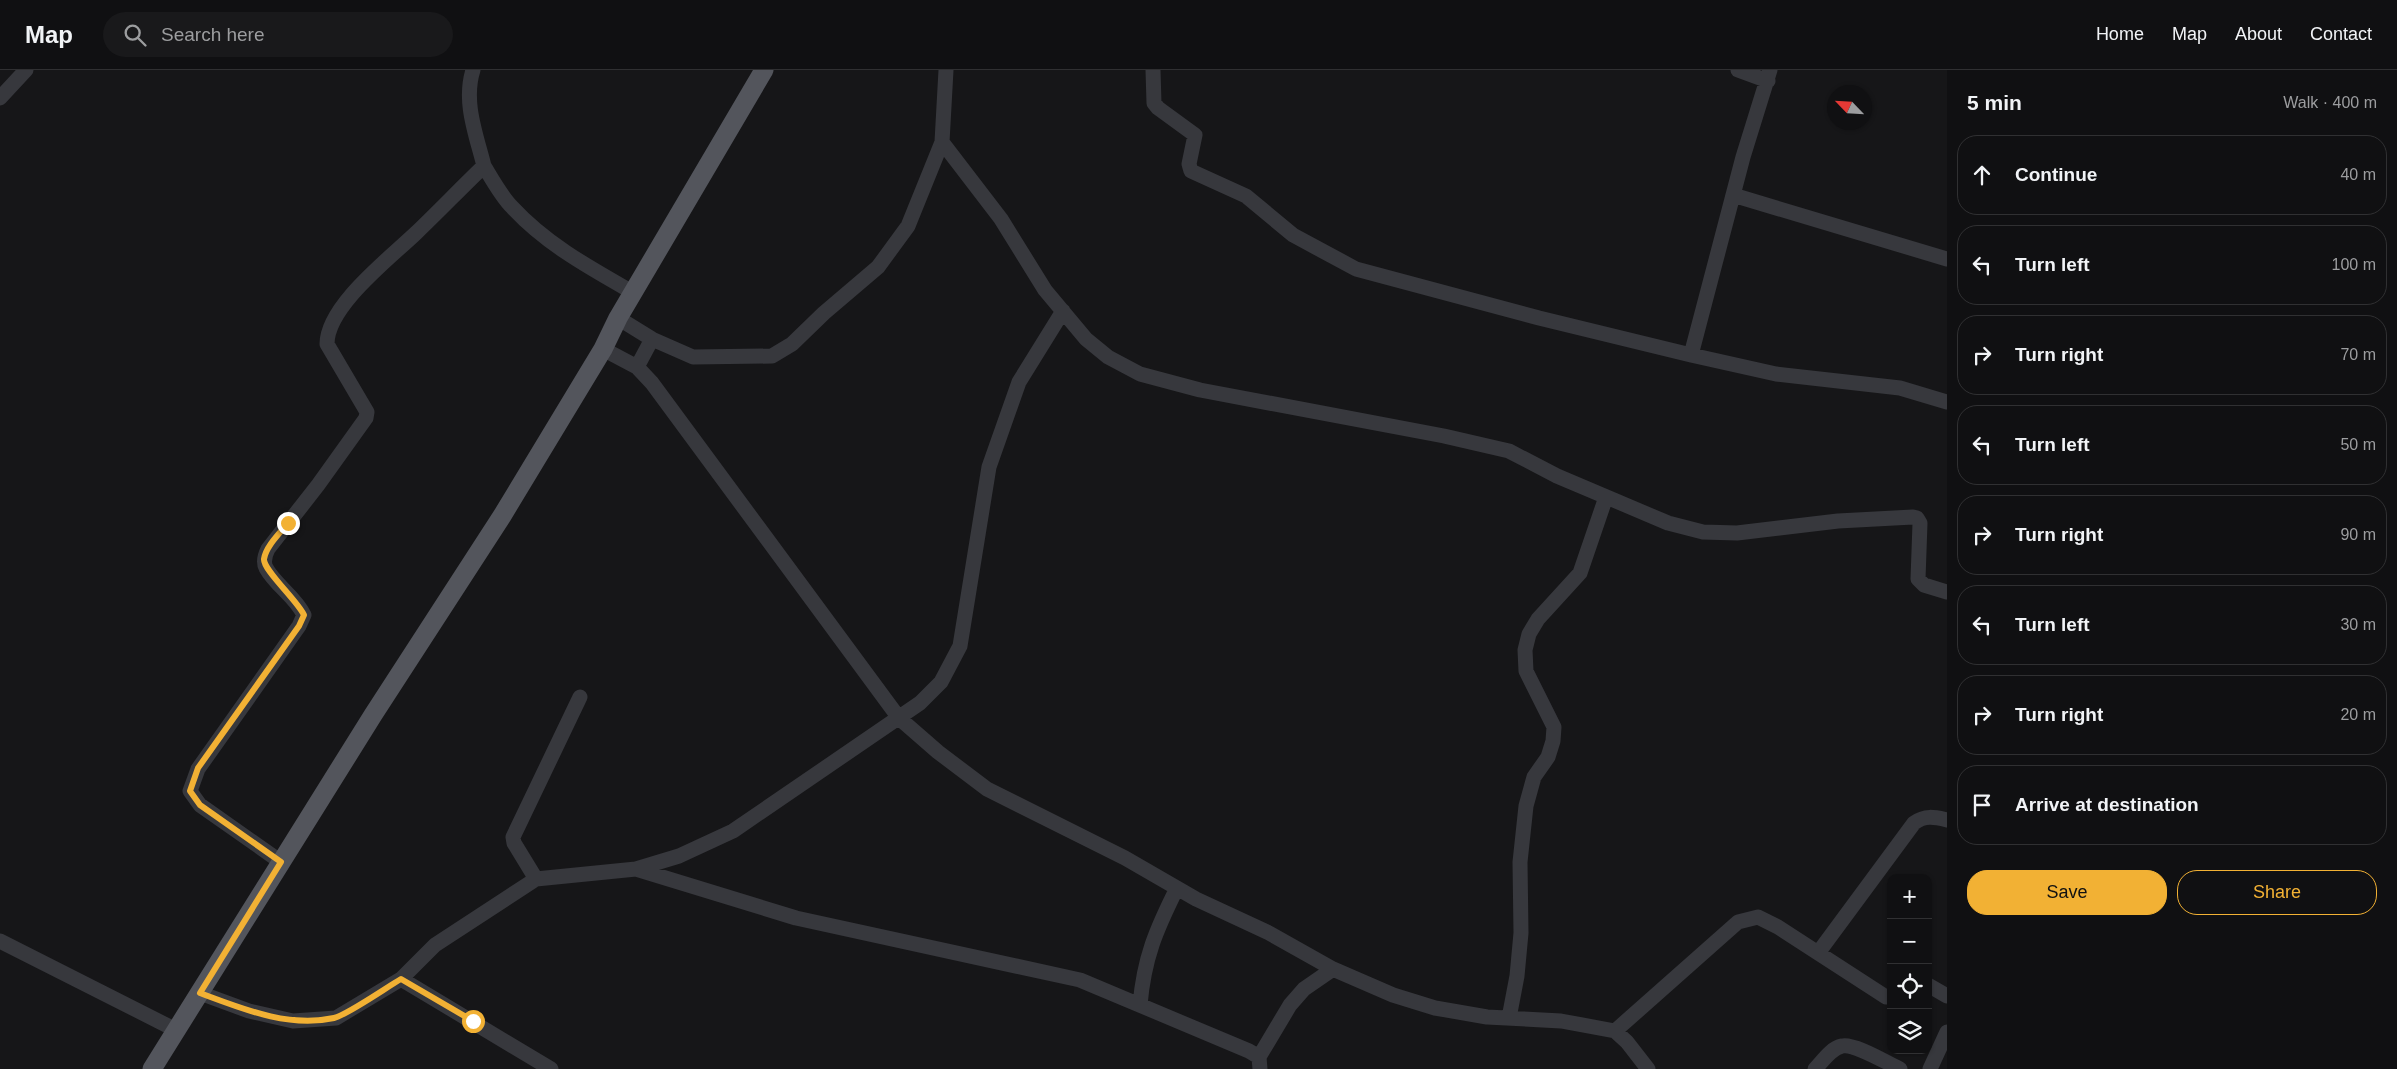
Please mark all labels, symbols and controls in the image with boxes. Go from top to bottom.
search box [103,12,453,57]
text: Map [25,21,73,48]
icon: search [121,21,149,49]
text: Search here [161,24,265,45]
text: Home [2096,24,2144,44]
text: Map [2172,24,2207,44]
text: About [2235,24,2282,44]
text: Contact [2310,24,2372,44]
north arrow [1827,85,1872,130]
text: 5 min [1967,91,2022,114]
text: Walk · 400 m [2283,94,2377,111]
icon: ahead [1968,161,1996,189]
text: Continue [2015,164,2097,185]
text: 40 m [2340,166,2376,183]
icon: left [1968,251,1996,279]
text: Turn left [2015,254,2090,275]
text: 100 m [2332,256,2376,273]
icon: right [1968,341,1996,369]
text: Turn right [2015,344,2103,365]
text: 70 m [2340,346,2376,363]
icon: left [1968,431,1996,459]
text: Turn left [2015,434,2090,455]
text: 50 m [2340,436,2376,453]
route end [277,512,300,535]
icon: right [1968,521,1996,549]
text: Turn right [2015,524,2103,545]
text: 90 m [2340,526,2376,543]
icon: left [1968,611,1996,639]
text: Turn left [2015,614,2090,635]
text: 30 m [2340,616,2376,633]
icon: right [1968,701,1996,729]
text: Turn right [2015,704,2103,725]
text: 20 m [2340,706,2376,723]
icon: arrive [1968,791,1996,819]
text: Arrive at destination [2015,794,2199,815]
button: Save [1967,870,2167,915]
button: Share [2177,870,2377,915]
map controls [1887,874,1932,1054]
button: + [1887,874,1932,919]
button: − [1887,919,1932,964]
button: locate [1887,964,1932,1009]
button: layers [1887,1009,1932,1054]
route start [462,1010,485,1033]

